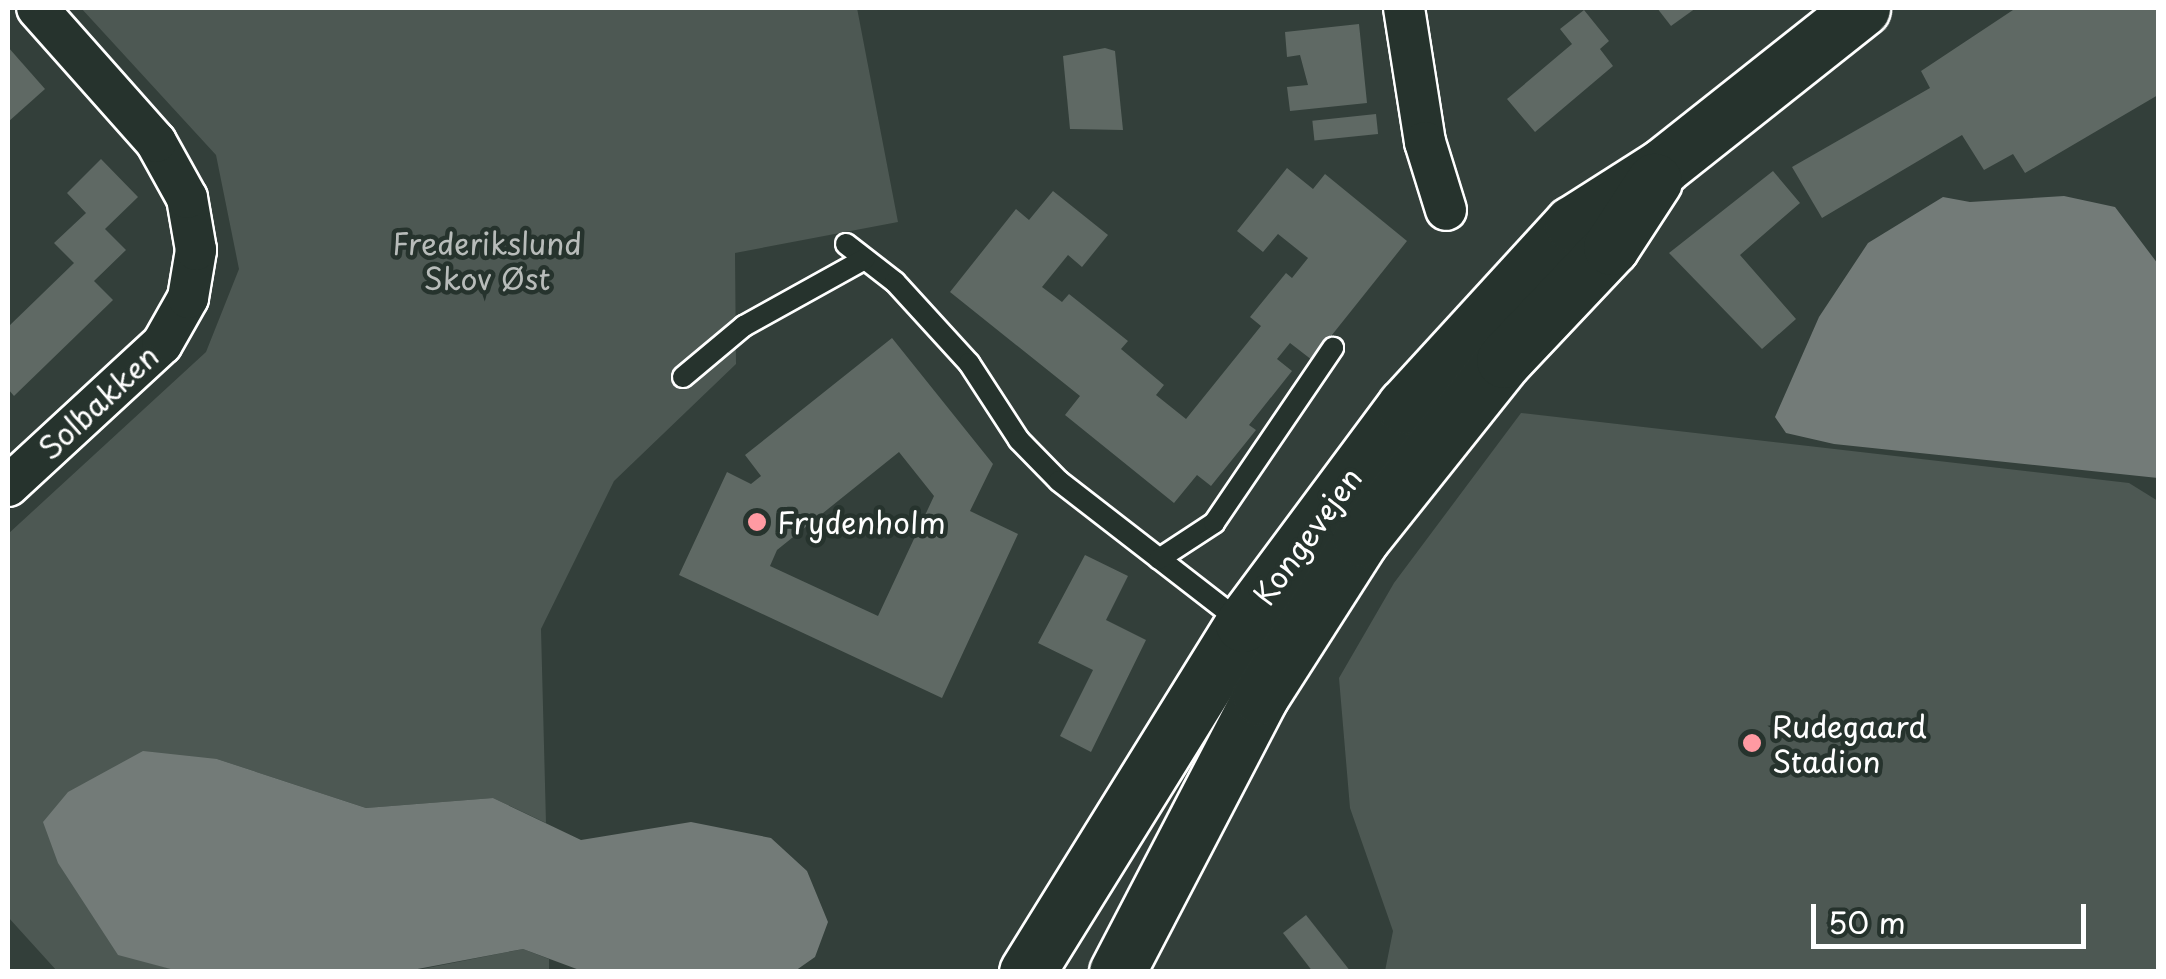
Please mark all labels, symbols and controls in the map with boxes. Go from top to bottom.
park label: Frederikslund Skov Øst [392,225,582,296]
street label: Solbakken [31,337,165,467]
street label: Kongevejen [1245,460,1369,612]
place label: Frydenholm [777,504,946,540]
marker: Frydenholm [746,511,768,533]
place label: Rudegaard Stadion [1772,708,1927,778]
marker: Rudegaard Stadion [1741,732,1763,754]
scale bar [1816,884,2091,946]
text: 50 m [1828,899,1906,944]

